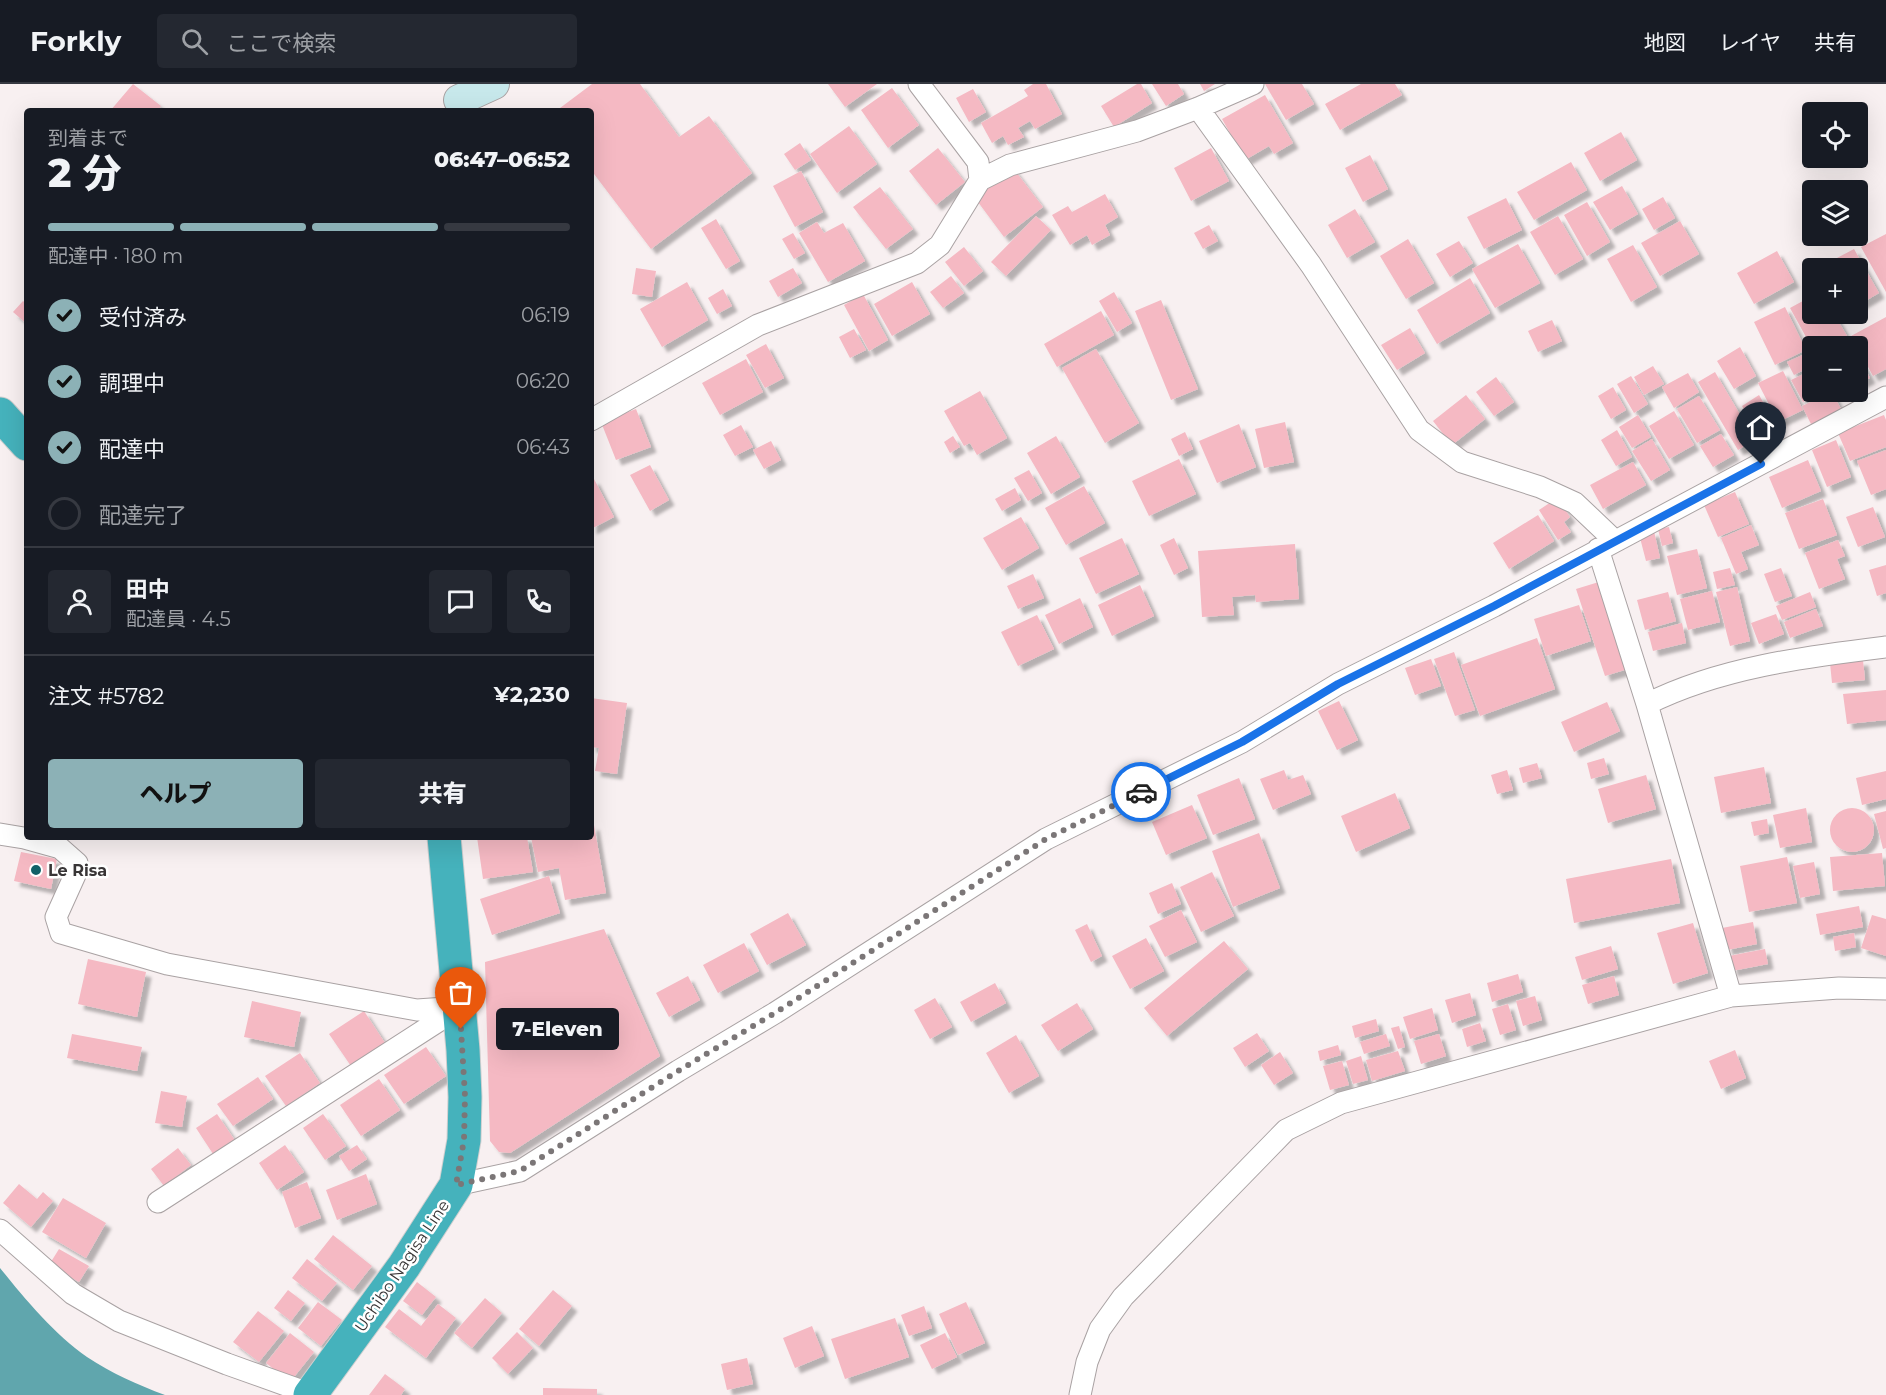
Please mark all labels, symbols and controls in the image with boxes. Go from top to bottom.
search box [157,14,577,68]
text: Forkly [30,24,121,58]
icon: search [178,25,211,58]
text: ここで検索 [226,30,336,57]
text: 地図 [1644,30,1686,55]
text: レイヤ [1719,30,1781,55]
text: 共有 [1814,30,1856,55]
map controls [1802,102,1868,402]
button: locate [1802,102,1868,168]
text: 到着まで [48,126,128,150]
text: 06:47–06:52 [434,146,570,173]
text: 2 分 [48,149,122,197]
button: layers [1802,180,1868,246]
text: 配達中 · 180 m [48,244,183,268]
button: + [1802,258,1868,324]
icon: check [48,299,81,332]
text: 06:19 [521,303,570,327]
text: 受付済み [99,304,187,331]
button: − [1802,336,1868,402]
icon: check [48,365,81,398]
text: 06:20 [516,369,570,393]
text: 調理中 [99,370,165,397]
pin [1735,402,1786,464]
icon: home [1744,411,1777,444]
icon: check [48,431,81,464]
text: 06:43 [516,435,570,459]
text: 配達中 [99,436,165,463]
text: 配達完了 [99,502,187,529]
button: person [48,570,111,633]
button: chat [429,570,492,633]
button: phone [507,570,570,633]
text: 田中 [126,576,170,603]
text: 配達員 · 4.5 [126,607,231,631]
text: ¥2,230 [494,681,570,708]
text: 注文 #5782 [48,683,164,710]
button: ヘルプ [48,759,303,828]
button: 共有 [315,759,570,828]
courier [1111,762,1171,822]
icon: car [1125,776,1158,809]
place label: Le Risa [48,861,107,880]
marker: Le Risa [29,863,43,877]
pin [435,967,486,1029]
icon: bag [444,976,477,1009]
callout: 7-Eleven [497,1008,620,1050]
text: 7-Eleven [512,1017,603,1041]
street label: Uchibo Nagisa Line [351,1196,453,1336]

